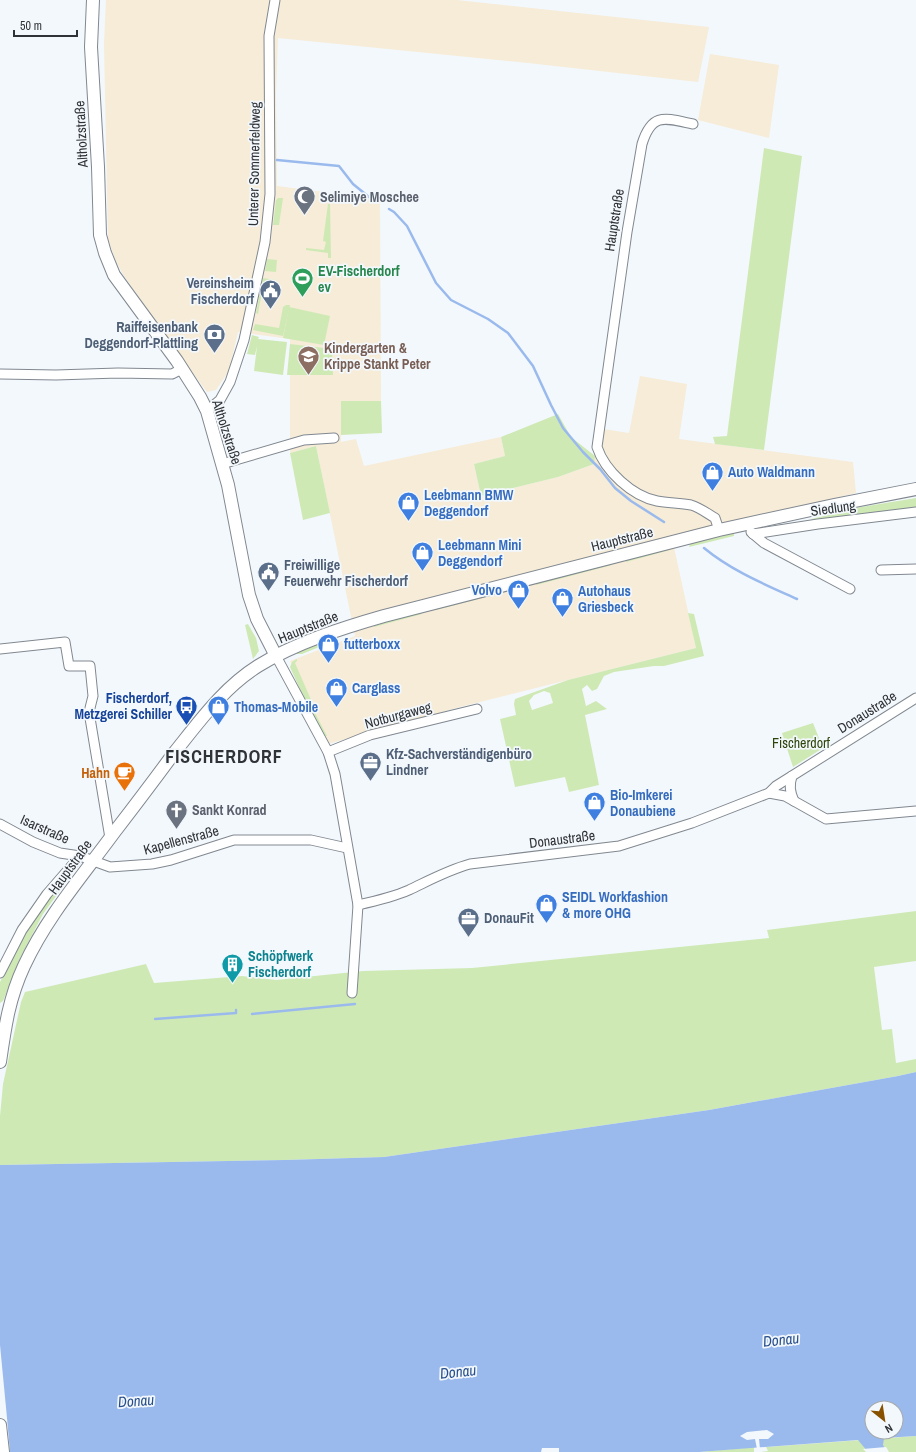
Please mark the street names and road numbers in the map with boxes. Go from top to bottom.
street label: Altholzstraße [70,100,92,169]
street label: Unterer Sommerfeldweg [244,101,264,226]
street label: Hauptstraße [600,187,628,253]
street label: Altholzstraße [208,396,246,467]
street label: Siedlung [809,496,857,520]
street label: Hauptstraße [589,523,655,555]
street label: Hauptstraße [275,607,341,647]
street label: Donaustraße [834,687,900,737]
street label: Notburgaweg [363,697,434,733]
street label: Isarstraße [18,810,72,848]
street label: Kapellenstraße [141,821,221,859]
street label: Donaustraße [528,826,596,852]
street label: Hauptstraße [44,836,96,898]

